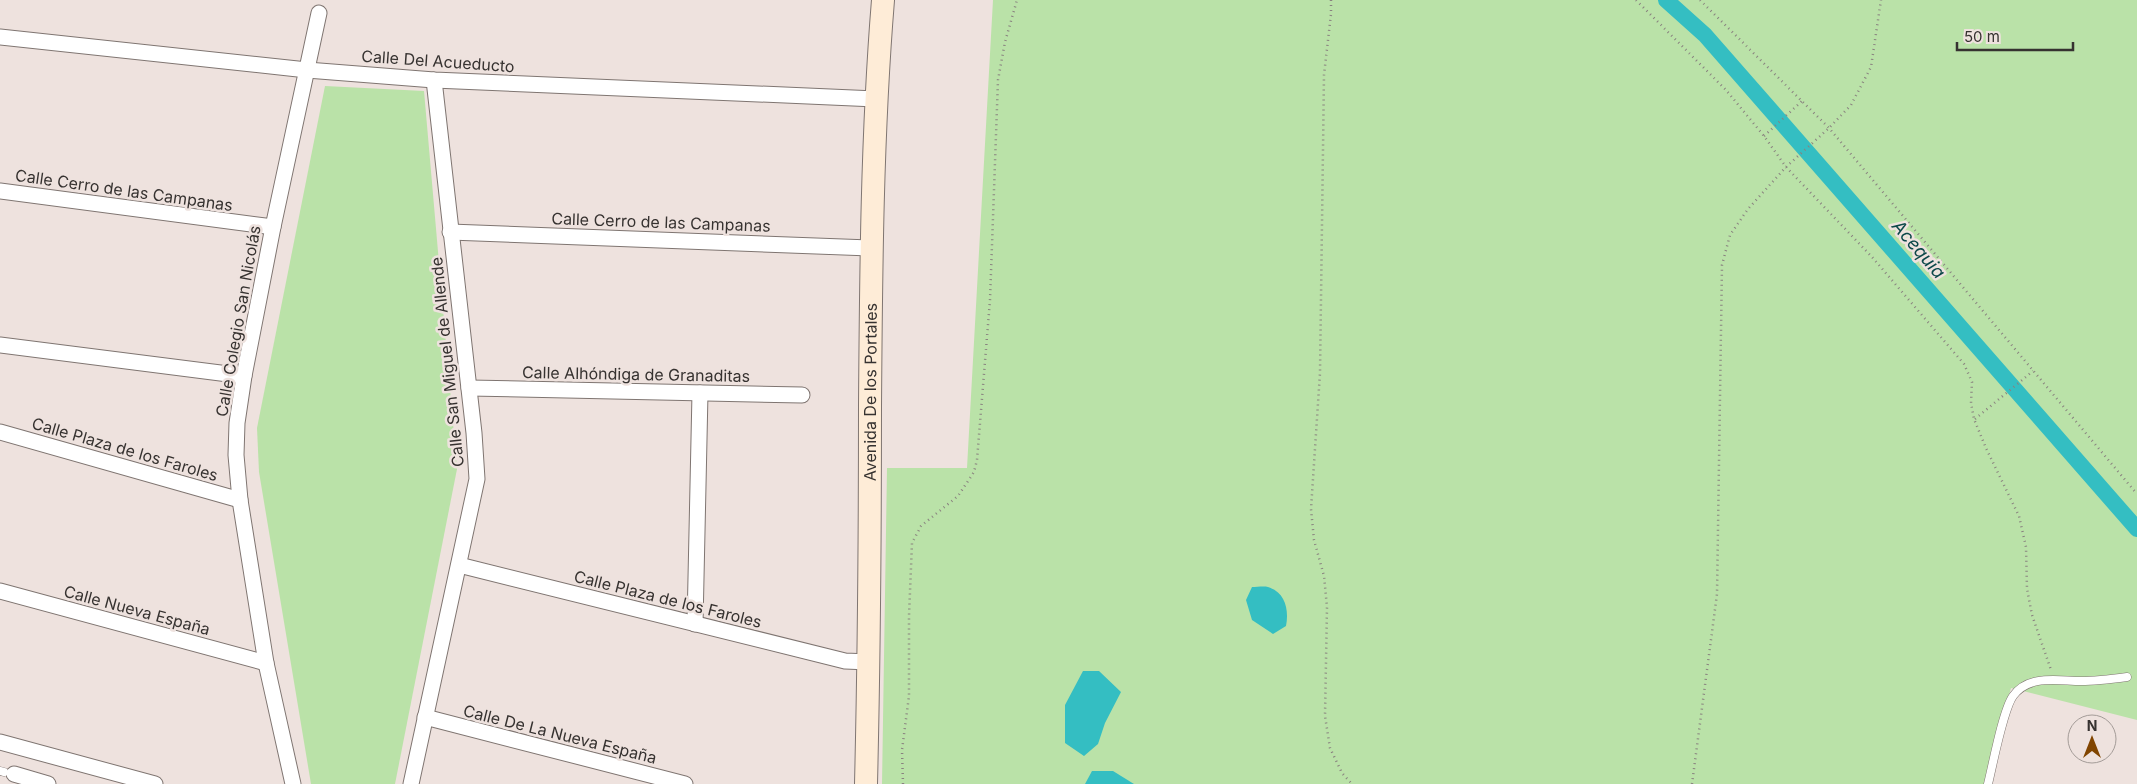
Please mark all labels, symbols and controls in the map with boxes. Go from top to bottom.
scale bar [1957,20,2073,52]
text: 50 m [1964,27,2000,46]
street label: Calle Del Acueducto [361,46,515,76]
street label: Calle Cerro de las Campanas [14,165,234,215]
street label: Calle Cerro de las Campanas [551,208,771,236]
water label: Acequia [1887,215,1950,282]
street label: Calle Colegio San Nicolás [211,224,265,418]
street label: Calle San Miguel de Allende [426,256,468,468]
street label: Avenida De los Portales [860,303,881,481]
street label: Calle Alhóndiga de Granaditas [522,362,750,386]
street label: Calle Plaza de los Faroles [30,413,220,485]
street label: Calle Plaza de los Faroles [572,566,764,632]
street label: Calle Nueva España [62,581,212,639]
street label: Calle De La Nueva España [461,700,659,768]
north arrow [2067,714,2117,764]
text: N [2087,717,2097,734]

